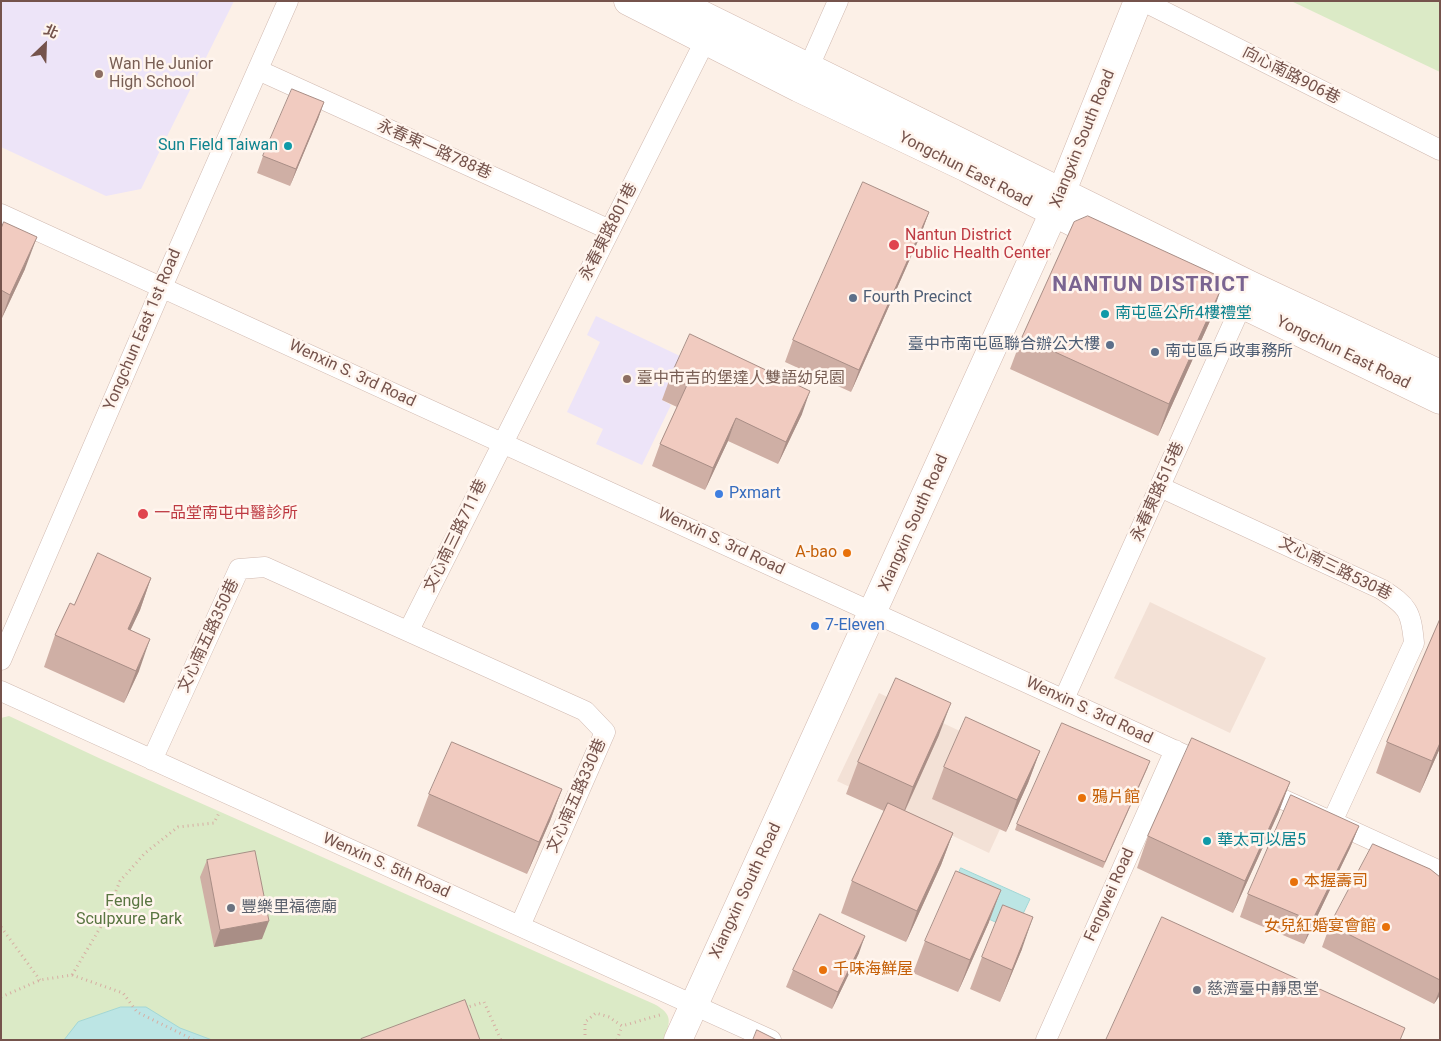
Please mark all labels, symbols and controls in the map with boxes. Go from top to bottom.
north arrow [20,20,70,70]
text: 北 [41,21,61,41]
street label: 向心南路906巷 [1239,43,1343,109]
place label: Wan He Junior High School [109,55,213,93]
street label: Xiangxin South Road [1047,67,1119,211]
marker: Wan He Junior High School [93,68,105,80]
street label: 永春東一路788巷 [374,116,494,184]
street label: Yongchun East Road [895,128,1035,212]
place label: Sun Field Taiwan [158,136,278,156]
marker: Sun Field Taiwan [282,140,294,152]
street label: 永春東路801巷 [576,180,642,284]
place label: Nantun District Public Health Center [905,226,1050,264]
marker: Nantun District Public Health Center [887,238,901,252]
street label: Yongchun East 1st Road [100,246,186,414]
district label: NANTUN DISTRICT [1050,273,1252,299]
place label: Fourth Precinct [863,288,972,308]
marker: Fourth Precinct [847,292,859,304]
place label: 南屯區公所4樓禮堂 [1115,304,1252,324]
marker: 南屯區公所4樓禮堂 [1099,308,1111,320]
street label: Yongchun East Road [1273,312,1413,394]
place label: 臺中市南屯區聯合辦公大樓 [908,335,1100,355]
street label: Wenxin S. 3rd Road [286,336,418,412]
marker: 臺中市南屯區聯合辦公大樓 [1104,339,1116,351]
place label: 南屯區戶政事務所 [1165,342,1293,362]
marker: 南屯區戶政事務所 [1149,346,1161,358]
place label: 臺中市吉的堡達人雙語幼兒園 [637,369,845,389]
marker: 臺中市吉的堡達人雙語幼兒園 [621,373,633,385]
street label: 永春東路515巷 [1127,439,1189,545]
street label: Xiangxin South Road [875,452,953,594]
street label: 文心南三路711巷 [420,477,492,595]
place label: Pxmart [729,484,781,504]
marker: Pxmart [713,488,725,500]
place label: 一品堂南屯中醫診所 [154,504,298,524]
street label: Wenxin S. 3rd Road [655,504,787,580]
marker: 一品堂南屯中醫診所 [136,507,150,521]
street label: 文心南三路530巷 [1276,533,1394,605]
place label: A-bao [795,543,837,563]
marker: A-bao [841,547,853,559]
street label: 文心南五路350巷 [174,576,244,696]
place label: 7-Eleven [825,616,885,636]
marker: 7-Eleven [809,620,821,632]
street label: Wenxin S. 3rd Road [1023,673,1155,749]
street label: 文心南五路330巷 [543,736,611,856]
place label: 鴉片館 [1092,788,1140,808]
marker: 鴉片館 [1076,792,1088,804]
street label: Xiangxin South Road [706,820,786,962]
street label: Wenxin S. 5th Road [319,829,453,903]
place label: 華太可以居5 [1217,831,1306,851]
marker: 華太可以居5 [1201,835,1213,847]
street label: Fengwei Road [1081,845,1139,945]
place label: 本握壽司 [1304,872,1368,892]
marker: 本握壽司 [1288,876,1300,888]
park label: Fengle Sculpxure Park [76,892,182,930]
place label: 豐樂里福德廟 [241,898,337,918]
marker: 豐樂里福德廟 [225,902,237,914]
place label: 女兒紅婚宴會館 [1264,917,1376,937]
marker: 女兒紅婚宴會館 [1380,921,1392,933]
place label: 千味海鮮屋 [833,960,913,980]
marker: 千味海鮮屋 [817,964,829,976]
place label: 慈濟臺中靜思堂 [1207,980,1319,1000]
marker: 慈濟臺中靜思堂 [1191,984,1203,996]

